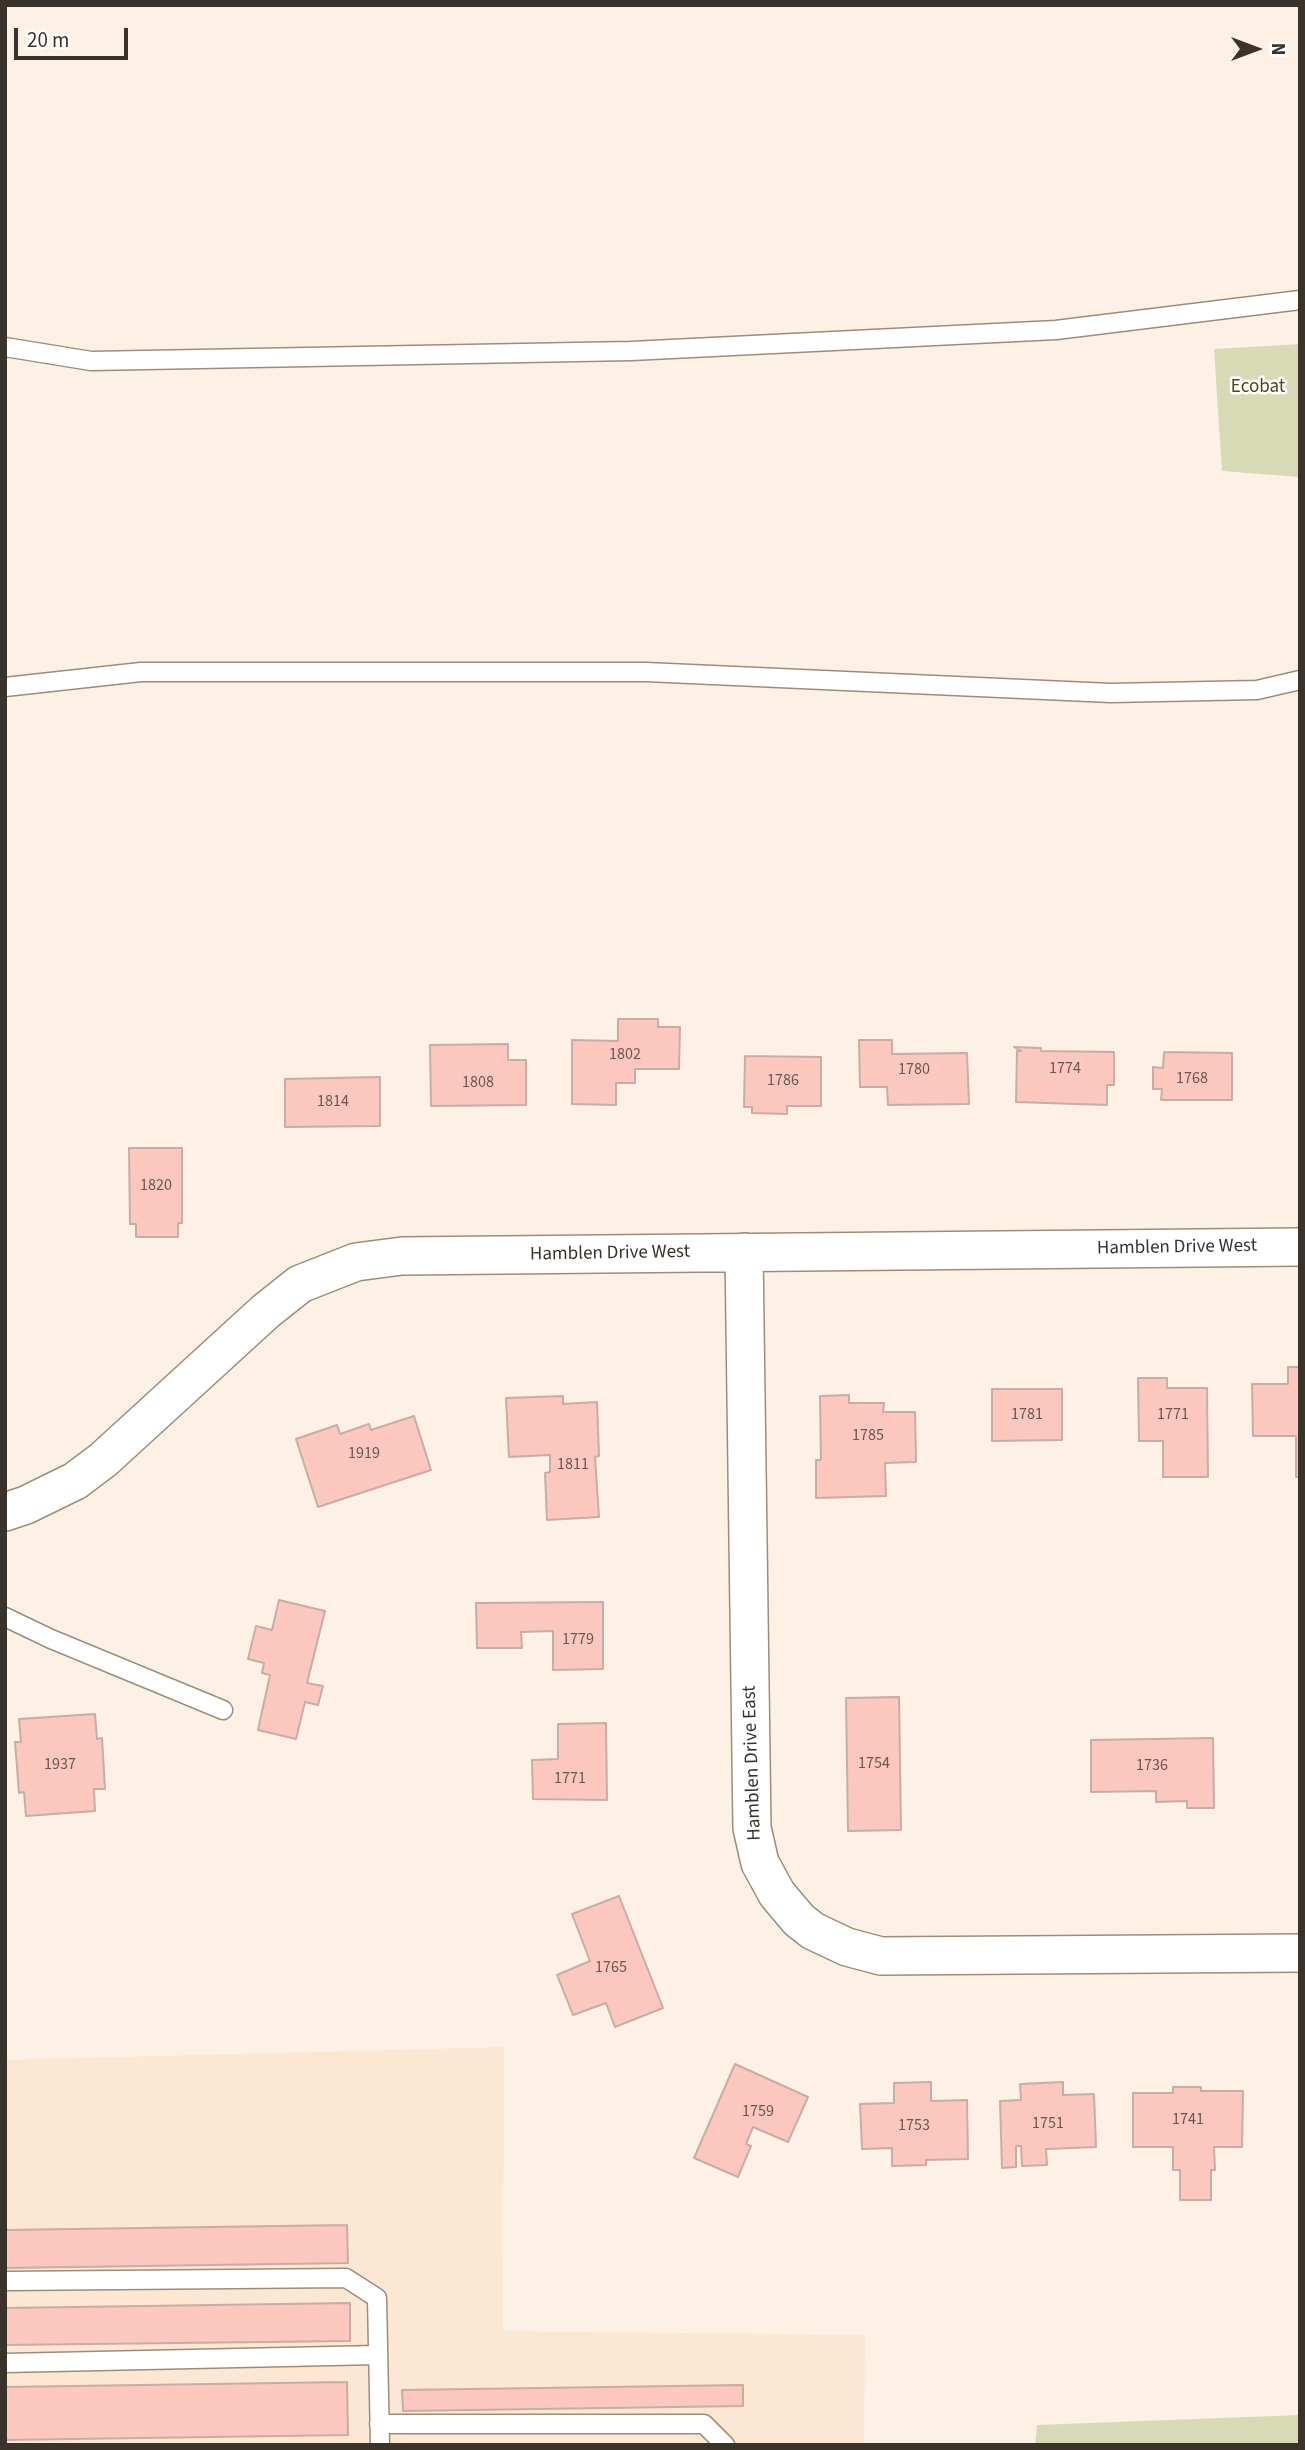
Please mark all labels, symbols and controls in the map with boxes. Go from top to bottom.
scale bar [18,14,131,58]
north arrow [1221,14,1291,84]
text: 20 m [27,25,69,55]
text: N [1264,43,1291,55]
park label: Ecobat [1231,377,1285,399]
house number: 1802 [609,1045,641,1065]
house number: 1774 [1049,1059,1081,1079]
house number: 1780 [898,1060,930,1080]
house number: 1768 [1176,1069,1208,1089]
house number: 1786 [767,1071,799,1091]
house number: 1808 [462,1073,494,1093]
house number: 1814 [317,1092,349,1112]
house number: 1820 [140,1176,172,1196]
street label: Hamblen Drive West [1097,1235,1257,1261]
street label: Hamblen Drive West [530,1241,690,1267]
house number: 1781 [1011,1405,1043,1425]
house number: 1771 [1157,1405,1189,1425]
house number: 1785 [852,1426,884,1446]
house number: 1919 [348,1444,380,1464]
house number: 1811 [557,1455,589,1475]
house number: 1779 [562,1630,594,1650]
street label: Hamblen Drive East [739,1685,767,1841]
house number: 1754 [858,1754,890,1774]
house number: 1937 [44,1755,76,1775]
house number: 1736 [1136,1756,1168,1776]
house number: 1771 [554,1769,586,1789]
house number: 1765 [595,1958,627,1978]
house number: 1759 [742,2102,774,2122]
house number: 1741 [1172,2110,1204,2130]
house number: 1751 [1032,2114,1064,2134]
house number: 1753 [898,2116,930,2136]

